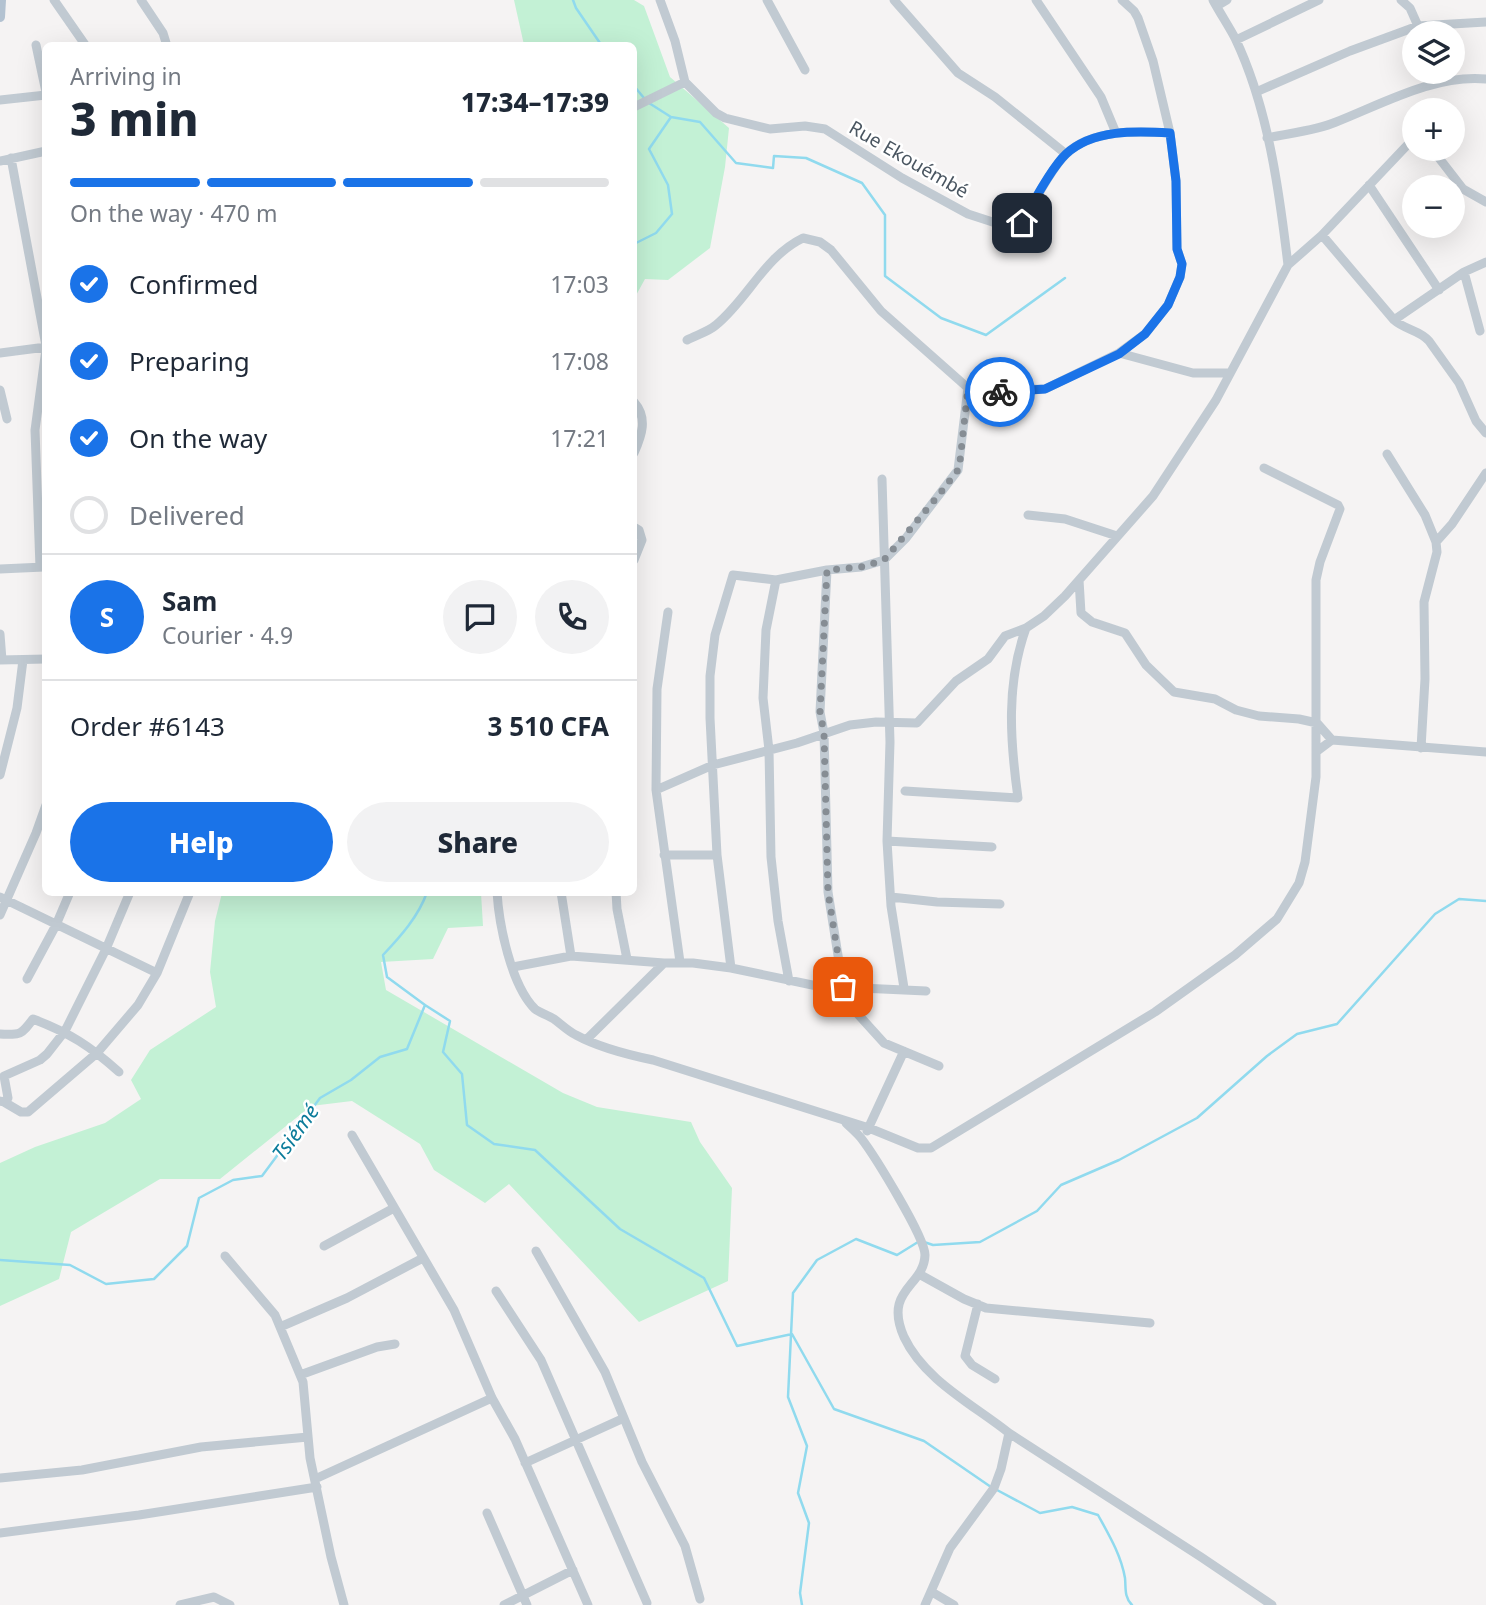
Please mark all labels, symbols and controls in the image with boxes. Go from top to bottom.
map controls [1402,21,1465,238]
button: layers [1402,21,1465,84]
text: Arriving in [70,60,182,92]
text: 17:34–17:39 [461,84,609,120]
text: 3 min [70,87,199,149]
button: + [1402,98,1465,161]
street label: Rue Ekouémbé [844,114,974,204]
button: − [1402,175,1465,238]
pin [992,193,1052,253]
text: On the way · 470 m [70,197,277,229]
icon: home [1003,204,1041,242]
icon: check [70,265,108,303]
text: Confirmed [129,266,259,302]
text: 17:03 [550,268,609,300]
icon: check [70,342,108,380]
text: Preparing [129,343,250,379]
text: 17:08 [550,345,609,377]
courier [965,357,1035,427]
icon: bike [981,373,1019,411]
icon: check [70,419,108,457]
text: On the way [129,420,267,456]
text: 17:21 [550,422,609,454]
text: Delivered [129,497,245,533]
button: chat [443,580,517,654]
button: phone [535,580,609,654]
text: Sam [162,583,217,619]
text: S [100,599,114,635]
text: Courier · 4.9 [162,619,293,651]
text: Order #6143 [70,708,225,744]
text: 3 510 CFA [488,708,609,744]
button: Help [70,802,333,882]
button: Share [347,802,609,882]
pin [813,957,873,1017]
icon: bag [824,968,862,1006]
water label: Tsiémé [265,1098,325,1166]

